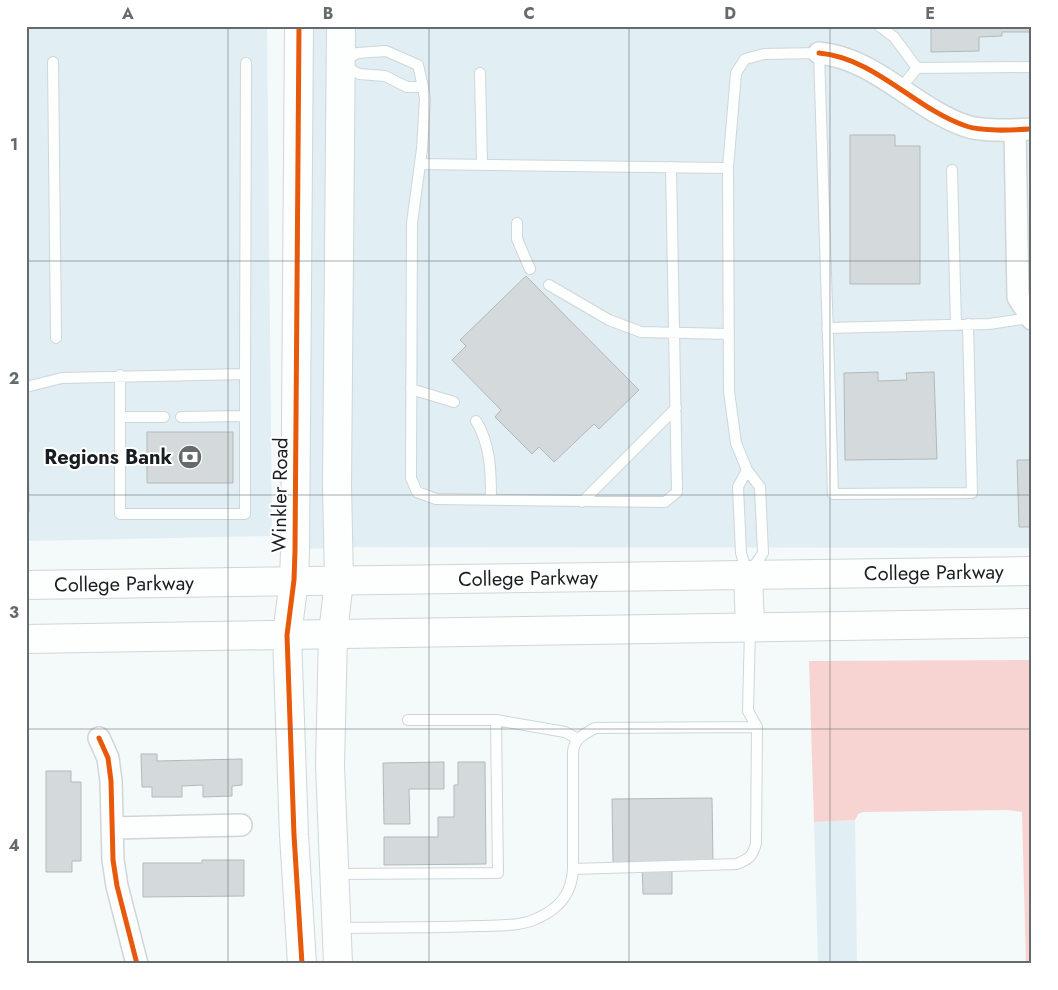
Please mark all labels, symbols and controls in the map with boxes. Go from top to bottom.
text: A [121,2,134,25]
text: B [323,2,333,25]
text: C [523,2,535,25]
text: D [724,2,736,25]
text: E [925,2,935,25]
text: 1 [10,133,18,156]
text: 2 [9,367,19,390]
street label: Winkler Road [264,437,296,553]
place label: Regions Bank [44,443,172,472]
bank icon: Regions Bank [177,444,203,470]
street label: College Parkway [864,557,1004,588]
street label: College Parkway [458,563,598,593]
street label: College Parkway [54,568,194,599]
text: 3 [9,601,19,624]
text: 4 [8,834,20,857]

